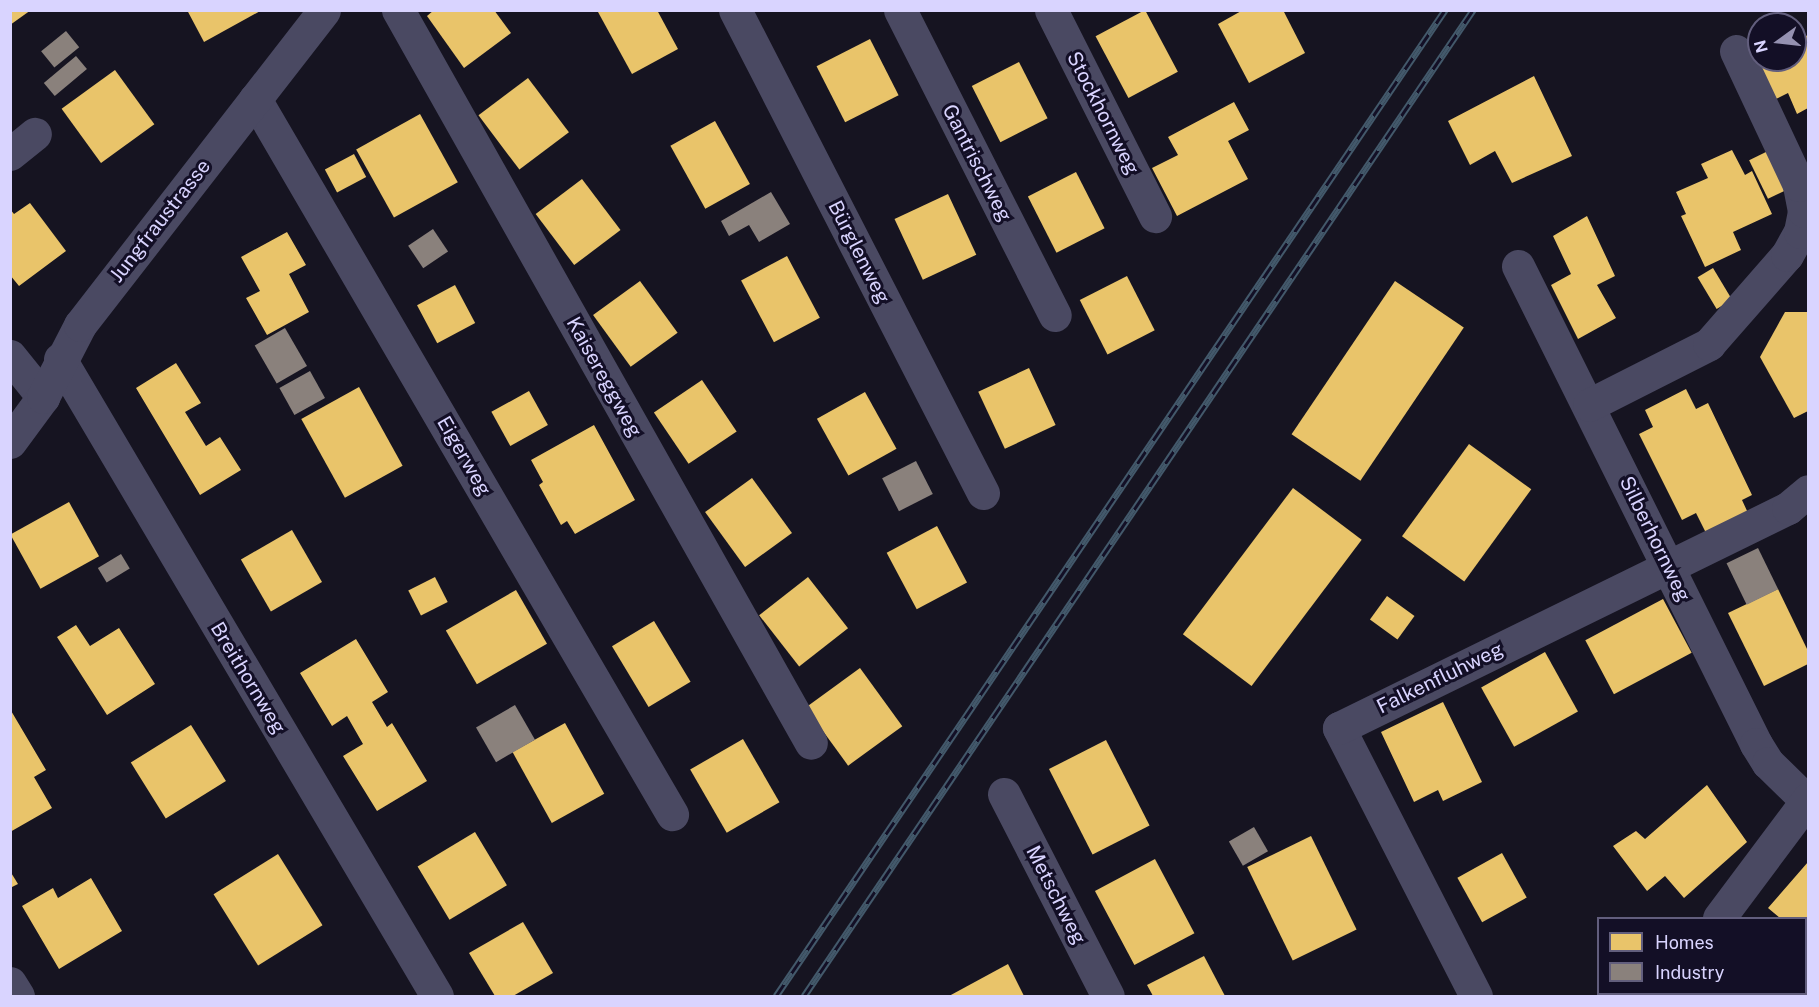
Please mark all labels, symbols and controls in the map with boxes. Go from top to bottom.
north arrow [1747,12,1807,72]
text: N [1750,38,1772,55]
street label: Stockhornweg [1062,48,1144,178]
street label: Gantrischweg [937,100,1017,226]
street label: Jungfraustrasse [105,155,215,287]
street label: Bürglenweg [823,197,895,307]
street label: Kaisereggweg [561,313,647,441]
street label: Eigerweg [432,412,496,500]
street label: Silberhornweg [1614,472,1696,606]
street label: Breithornweg [205,618,291,738]
street label: Falkenfluhweg [1373,637,1507,719]
street label: Metschweg [1021,842,1091,948]
legend [1597,917,1807,995]
text: Homes [1655,932,1714,953]
text: Industry [1655,962,1724,983]

